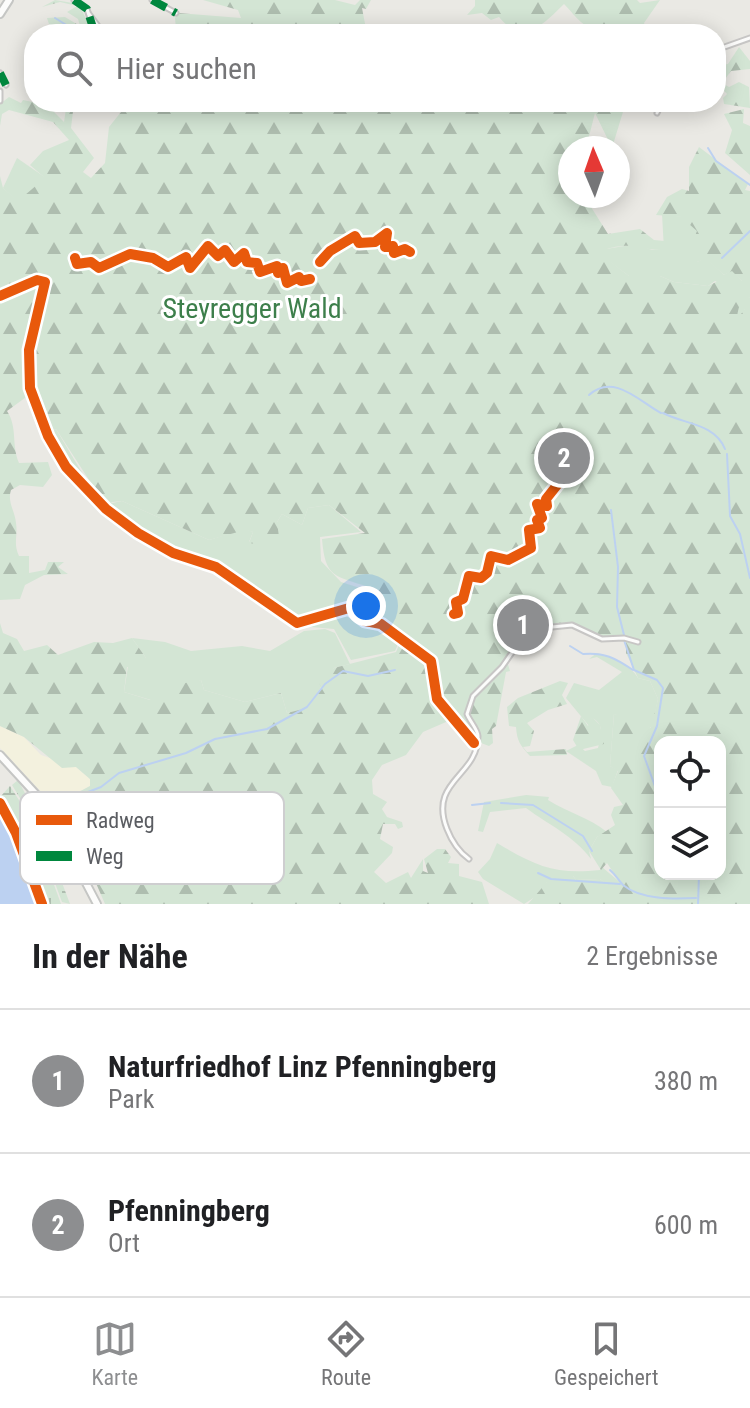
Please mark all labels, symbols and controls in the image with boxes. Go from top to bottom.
search box [24,24,726,112]
icon: search [52,46,96,90]
text: Hier suchen [116,51,257,86]
north arrow [558,136,630,208]
park label: Steyregger Wald [162,292,342,325]
pin: 2 [538,428,590,488]
your location [346,586,386,626]
pin: 1 [497,595,549,655]
map controls [654,736,726,880]
button: locate [654,736,726,808]
legend [20,792,284,884]
text: Radweg [86,808,155,833]
button: layers [654,808,726,880]
text: Weg [86,844,124,869]
text: In der Nähe [32,936,188,976]
text: 2 Ergebnisse [586,941,718,971]
text: Naturfriedhof Linz Pfenningberg [108,1049,497,1084]
text: 1 [51,1066,65,1096]
text: 380 m [654,1066,718,1096]
text: Park [108,1084,154,1114]
text: Pfenningberg [108,1193,270,1228]
text: 2 [51,1210,65,1240]
text: 600 m [654,1210,718,1240]
text: Ort [108,1228,140,1258]
tab: Karte [91,1317,138,1390]
tab: Route [321,1317,371,1390]
tab: Gespeichert [554,1317,659,1390]

